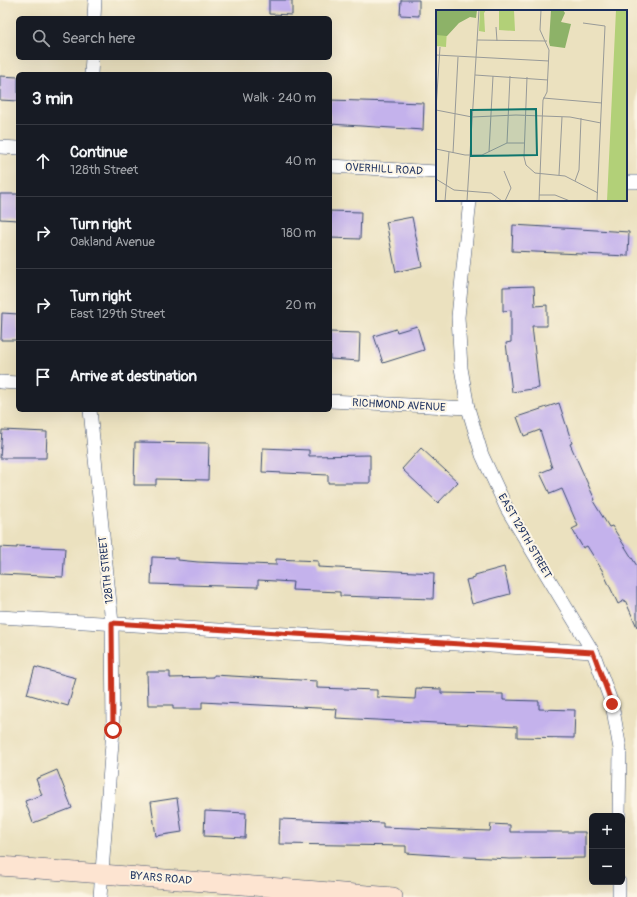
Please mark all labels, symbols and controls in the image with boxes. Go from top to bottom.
inset map [436,10,627,201]
search box [16,16,332,60]
icon: search [30,27,52,49]
text: Search here [62,29,135,48]
text: 3 min [32,88,73,109]
text: Walk · 240 m [242,90,316,106]
text: Continue [70,143,128,162]
icon: ahead [32,150,54,172]
text: 40 m [285,153,316,169]
street label: OVERHILL ROAD [345,160,423,178]
text: 128th Street [70,162,138,178]
text: Turn right [70,215,131,234]
icon: right [32,222,54,244]
text: 180 m [281,225,316,241]
text: Oakland Avenue [70,234,155,250]
text: Turn right [70,287,131,306]
icon: right [32,294,54,316]
text: 20 m [285,297,316,313]
text: East 129th Street [70,306,165,322]
icon: arrive [32,366,54,388]
text: Arrive at destination [70,367,197,386]
street label: RICHMOND AVENUE [352,396,446,414]
street label: EAST 129TH STREET [495,491,555,581]
street label: 128TH STREET [96,536,116,604]
route end [603,695,621,713]
route start [104,721,122,739]
map controls [589,813,625,885]
button: + [589,813,625,849]
button: − [589,849,625,885]
street label: BYARS ROAD [129,869,193,887]

